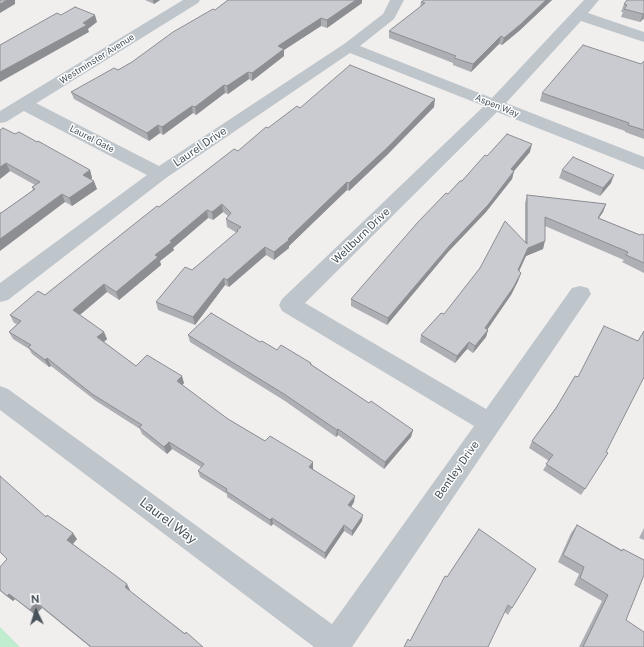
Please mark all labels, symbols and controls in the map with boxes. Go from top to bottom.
street label: Westminster Avenue [58,32,136,86]
street label: Aspen Way [473,92,521,120]
street label: Laurel Gate [68,123,116,155]
street label: Laurel Drive [171,124,229,170]
street label: Wellburn Drive [329,205,393,267]
street label: Bentley Drive [432,438,482,502]
street label: Laurel Way [136,495,200,547]
north arrow [16,591,56,631]
text: N [30,593,40,605]

